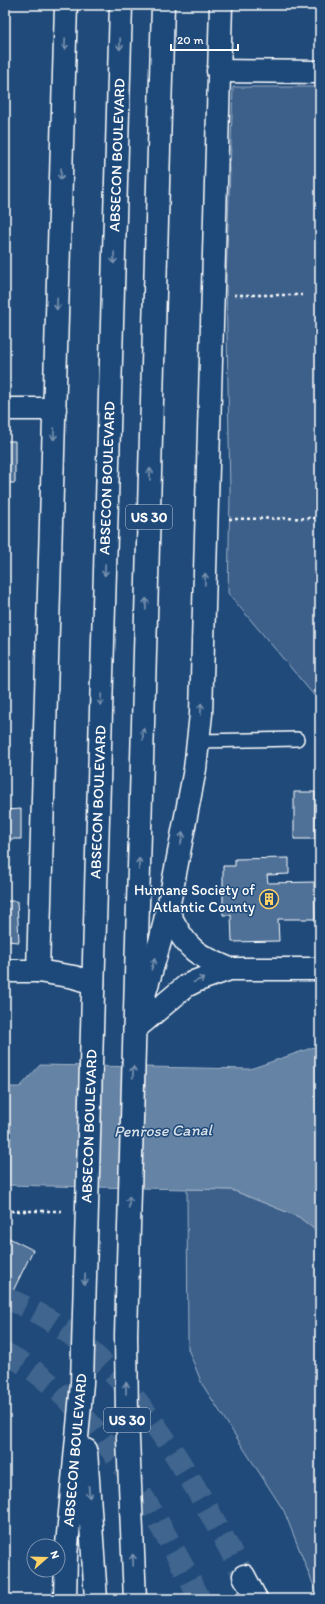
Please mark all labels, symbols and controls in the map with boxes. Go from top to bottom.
scale bar [171,26,238,52]
text: 20 m [177,33,204,47]
one-way arrow [61,37,69,50]
one-way arrow [116,37,124,50]
street label: ABSECON BOULEVARD [105,78,129,232]
one-way arrow [57,167,65,180]
one-way arrow [110,251,118,264]
one-way arrow [54,297,61,310]
street label: ABSECON BOULEVARD [95,401,119,555]
one-way arrow [50,427,58,440]
one-way arrow [146,468,154,481]
road number: US 30 [126,505,172,529]
one-way arrow [101,563,109,576]
one-way arrow [201,573,209,586]
one-way arrow [143,598,150,611]
one-way arrow [97,693,105,706]
one-way arrow [197,703,205,716]
street label: ABSECON BOULEVARD [86,725,110,879]
one-way arrow [139,728,147,741]
one-way arrow [178,831,186,844]
one-way arrow [135,858,143,871]
place label: Humane Society of Atlantic County [134,881,255,916]
building icon: Humane Society of Atlantic County [258,888,280,910]
one-way arrow [150,958,157,971]
one-way arrow [192,976,204,983]
street label: ABSECON BOULEVARD [77,1049,101,1203]
one-way arrow [130,1066,137,1079]
water label: Penrose Canal [114,1120,214,1141]
one-way arrow [125,1196,133,1209]
one-way arrow [81,1272,88,1285]
street label: ABSECON BOULEVARD [59,1373,91,1527]
one-way arrow [122,1382,130,1395]
road number: US 30 [104,1408,150,1432]
one-way arrow [86,1485,93,1498]
north arrow [26,1538,66,1578]
text: N [48,1549,62,1560]
one-way arrow [129,1554,136,1567]

